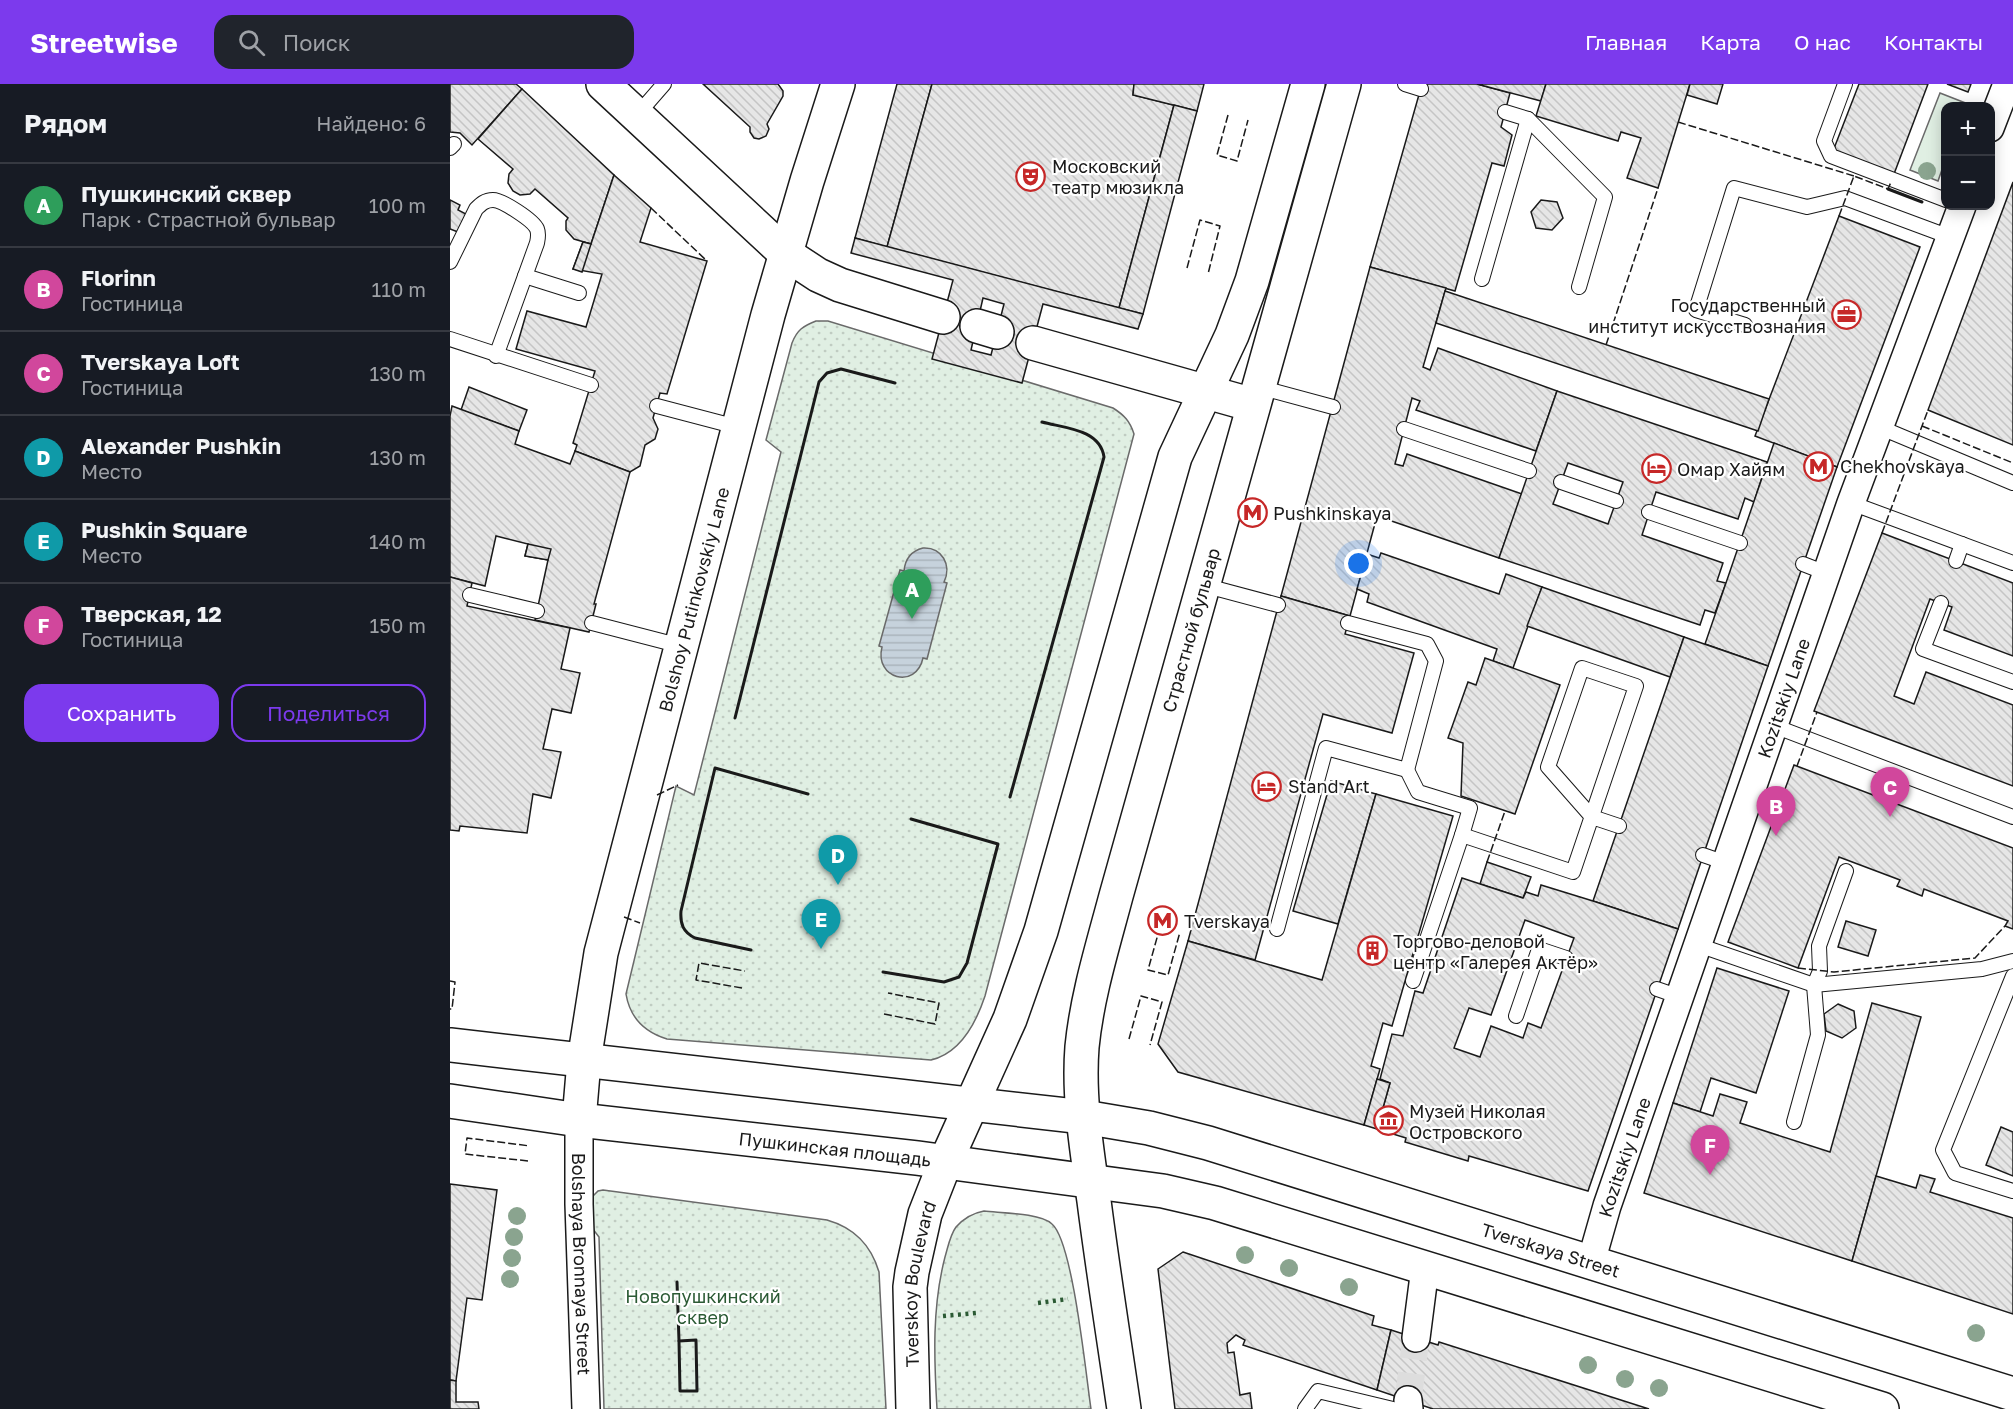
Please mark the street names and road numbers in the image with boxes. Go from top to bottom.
street label: Bolshoy Putinkovskiy Lane [654,485,734,714]
street label: Страстной бульвар [1157,545,1224,715]
street label: Kozitskiy Lane [1752,635,1814,761]
street label: Kozitskiy Lane [1593,1094,1655,1220]
street label: Пушкинская площадь [738,1127,933,1171]
street label: Bolshaya Bronnaya Street [568,1153,596,1376]
street label: Tverskoy Boulevard [899,1197,940,1368]
street label: Tverskaya Street [1479,1218,1623,1282]

